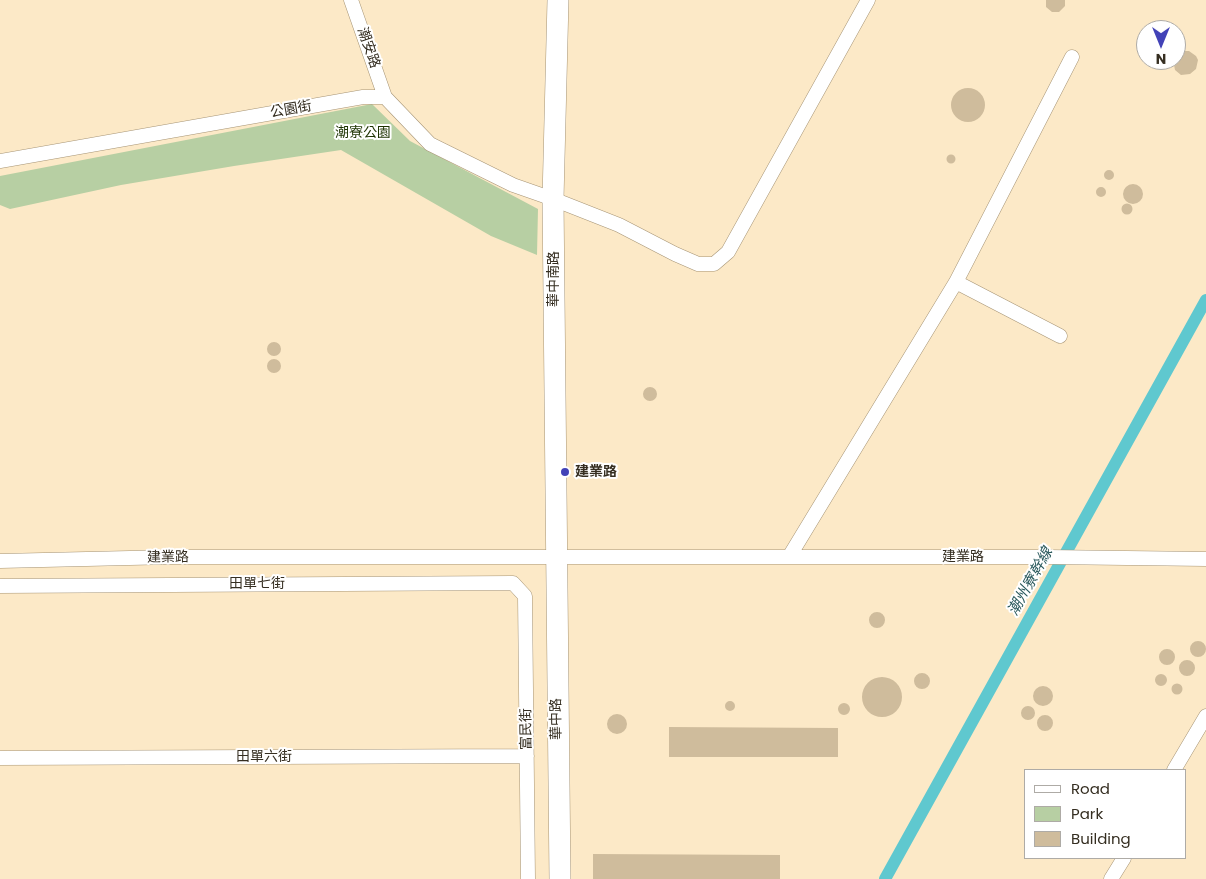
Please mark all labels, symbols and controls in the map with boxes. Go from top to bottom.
north arrow [1136,20,1186,70]
street label: 潮安路 [353,25,383,71]
text: N [1156,49,1166,69]
street label: 公園街 [269,98,313,122]
park label: 潮寮公園 [335,125,391,141]
street label: 華中南路 [546,251,562,307]
place label: 建業路 [575,464,617,480]
marker: 建業路 [559,466,571,478]
water label: 潮州寮幹線 [1005,545,1057,619]
street label: 建業路 [147,549,189,567]
street label: 建業路 [942,549,984,565]
street label: 田單七街 [229,576,285,592]
street label: 華中路 [548,698,566,740]
street label: 富民街 [518,708,536,750]
street label: 田單六街 [236,749,292,765]
legend [1024,769,1186,859]
text: Road [1071,778,1110,799]
text: Park [1071,803,1103,824]
text: Building [1071,828,1131,849]

